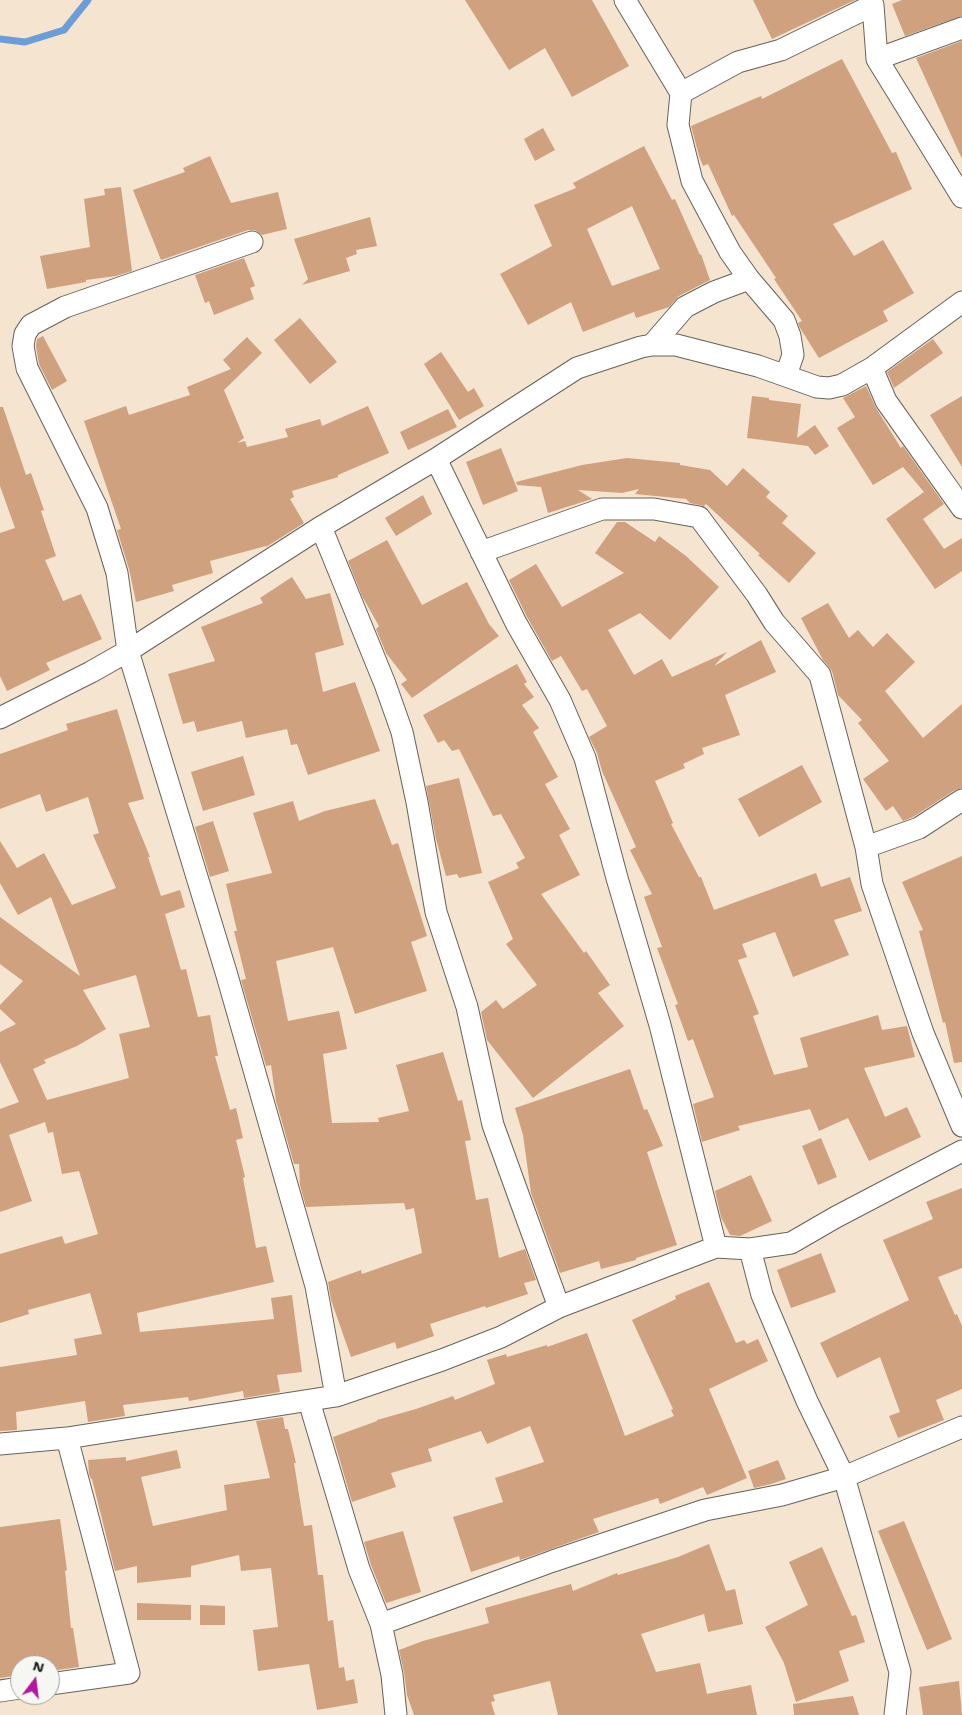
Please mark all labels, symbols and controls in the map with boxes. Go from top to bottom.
north arrow [10,1655,60,1705]
text: N [31,1656,46,1677]

